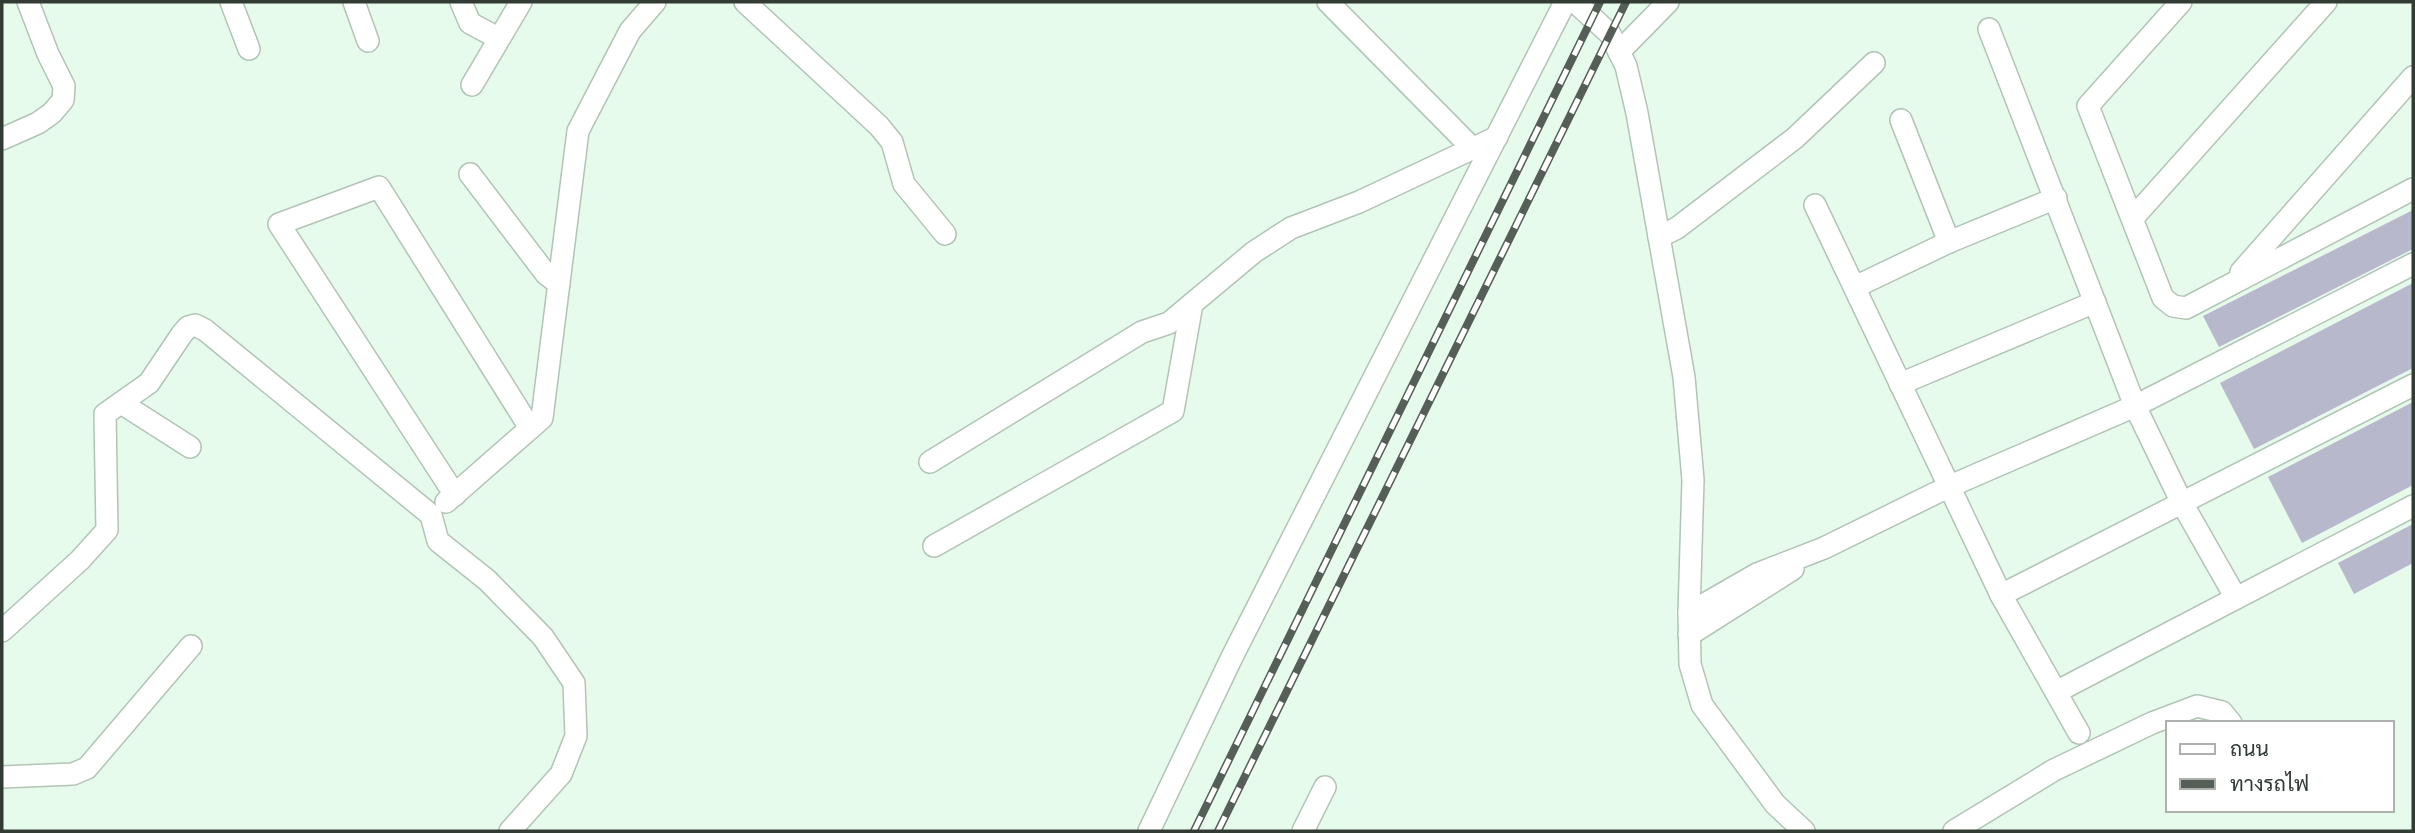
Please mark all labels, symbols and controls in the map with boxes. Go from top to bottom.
legend [2166,721,2394,812]
text: ถนน [2230,736,2269,761]
text: ทางรถไฟ [2230,771,2309,796]

